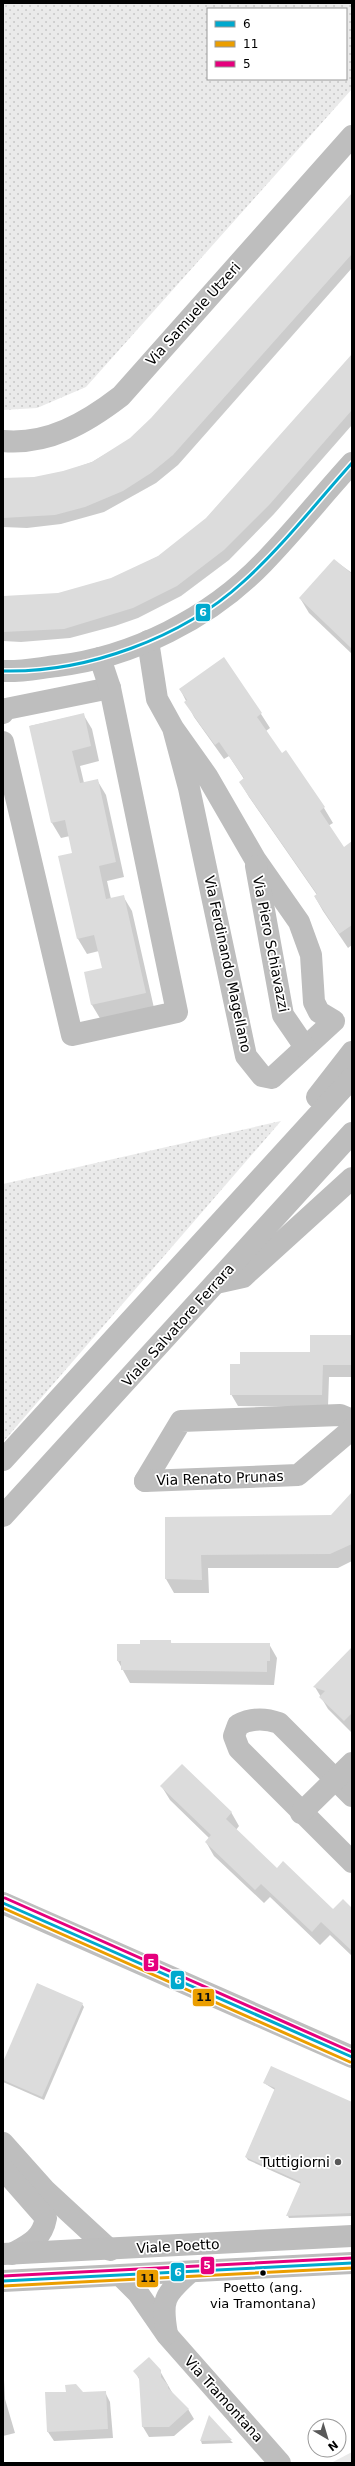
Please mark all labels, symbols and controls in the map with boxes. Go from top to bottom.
legend [207,8,347,80]
text: 6 [243,17,251,31]
text: 11 [243,37,258,51]
text: 5 [243,57,251,71]
street label: Via Samuele Utzeri [143,259,243,369]
line badge: 6 [195,603,211,622]
text: 6 [199,606,207,619]
street label: Via Ferdinando Magellano [201,874,255,1054]
street label: Via Piero Schiavazzi [250,874,292,1014]
street label: Viale Salvatore Ferrara [119,1260,237,1390]
street label: Via Renato Prunas [156,1468,284,1488]
line badge: 5 [143,1953,159,1972]
text: 5 [147,1957,155,1970]
line badge: 6 [170,1970,185,1990]
text: 6 [174,1974,182,1987]
line badge: 11 [192,1988,215,2007]
text: 11 [196,1991,212,2004]
place label: Tuttigiorni [259,2154,330,2170]
marker: Tuttigiorni [333,2157,343,2167]
street label: Viale Poetto [136,2236,220,2256]
line badge: 5 [200,2256,215,2275]
text: 5 [203,2259,211,2272]
line badge: 6 [170,2262,185,2282]
text: 6 [174,2266,182,2279]
marker: Poetto (ang. via Tramontana) [258,2268,268,2278]
line badge: 11 [136,2269,159,2288]
text: 11 [140,2272,156,2285]
place label: Poetto (ang. via Tramontana) [210,2280,316,2311]
street label: Via Tramontana [181,2353,267,2445]
north arrow [307,2418,347,2458]
text: N [325,2438,340,2453]

